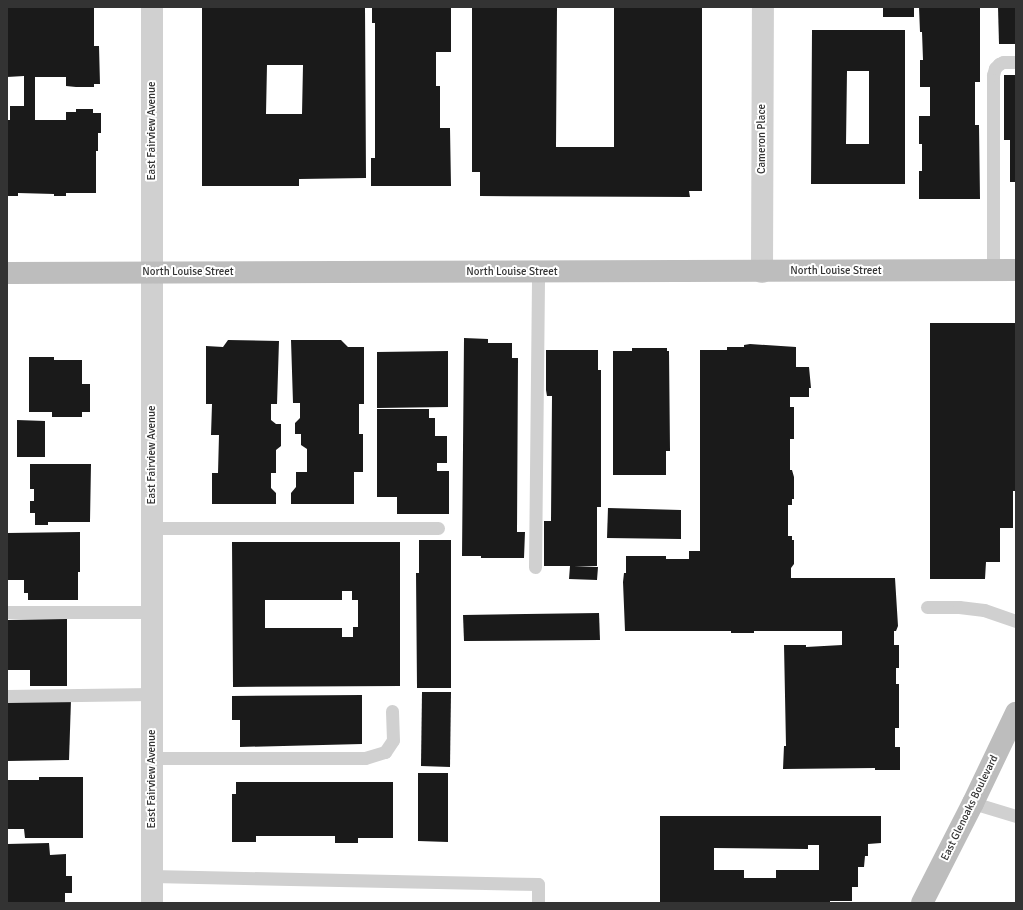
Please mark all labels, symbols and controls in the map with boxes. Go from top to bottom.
street label: East Fairview Avenue [145,81,159,181]
street label: Cameron Place [755,104,769,174]
street label: North Louise Street [790,264,882,278]
street label: North Louise Street [142,265,234,279]
street label: North Louise Street [466,265,558,279]
street label: East Fairview Avenue [145,405,159,505]
street label: East Fairview Avenue [145,729,159,829]
street label: East Glenoaks Boulevard [939,753,1001,863]

